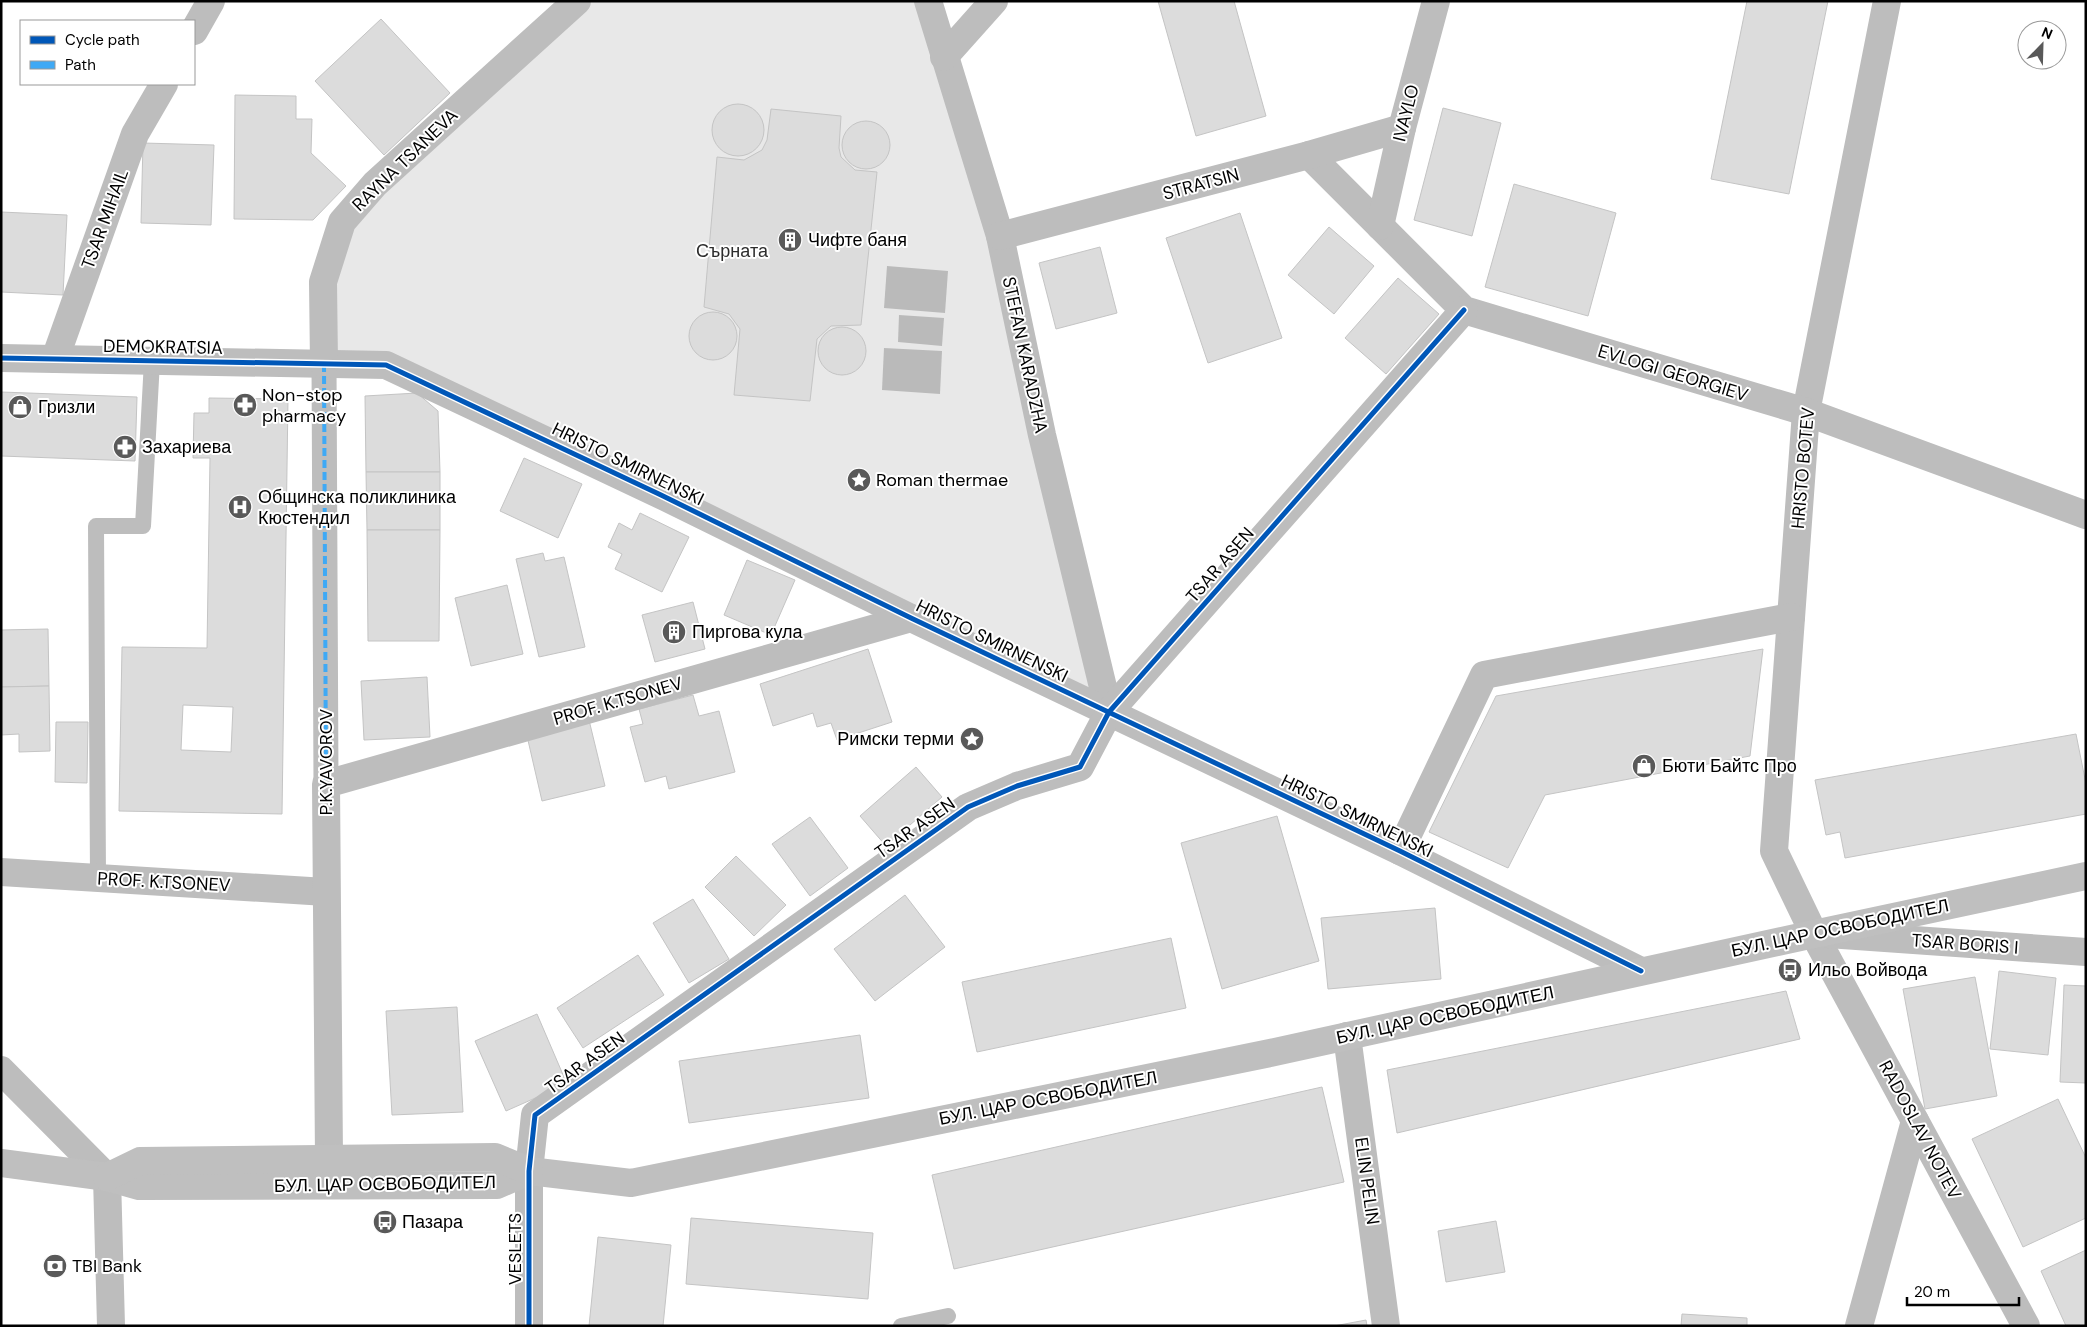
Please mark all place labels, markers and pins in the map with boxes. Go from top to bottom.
building icon: Чифте баня [777,227,803,253]
place label: Чифте баня [808,228,907,252]
place label: Non-stop pharmacy [262,383,346,428]
pharmacy icon: Non-stop pharmacy [232,392,258,418]
shop icon: Гризли [7,394,33,420]
place label: Гризли [38,395,95,419]
pharmacy icon: Захариева [112,434,138,460]
place label: Захариева [142,435,232,459]
place icon: Roman thermae [846,467,872,493]
place label: Roman thermae [876,468,1008,492]
place label: Общинска поликлиника Кюстендил [258,485,457,530]
hospital icon: Общинска поликлиника Кюстендил [227,494,253,520]
building icon: Пиргова кула [661,619,687,645]
place label: Пиргова кула [692,620,804,644]
place icon: Римски терми [959,726,985,752]
place label: Римски терми [837,727,954,751]
shop icon: Бюти Байтс Про [1631,753,1657,779]
place label: Бюти Байтс Про [1662,754,1797,778]
bus stop icon: Ильо Войвода [1777,957,1803,983]
place label: Ильо Войвода [1808,958,1928,982]
bus stop icon: Пазара [372,1209,398,1235]
place label: Пазара [402,1210,464,1234]
bank icon: TBI Bank [42,1253,68,1279]
place label: TBI Bank [72,1254,142,1278]

